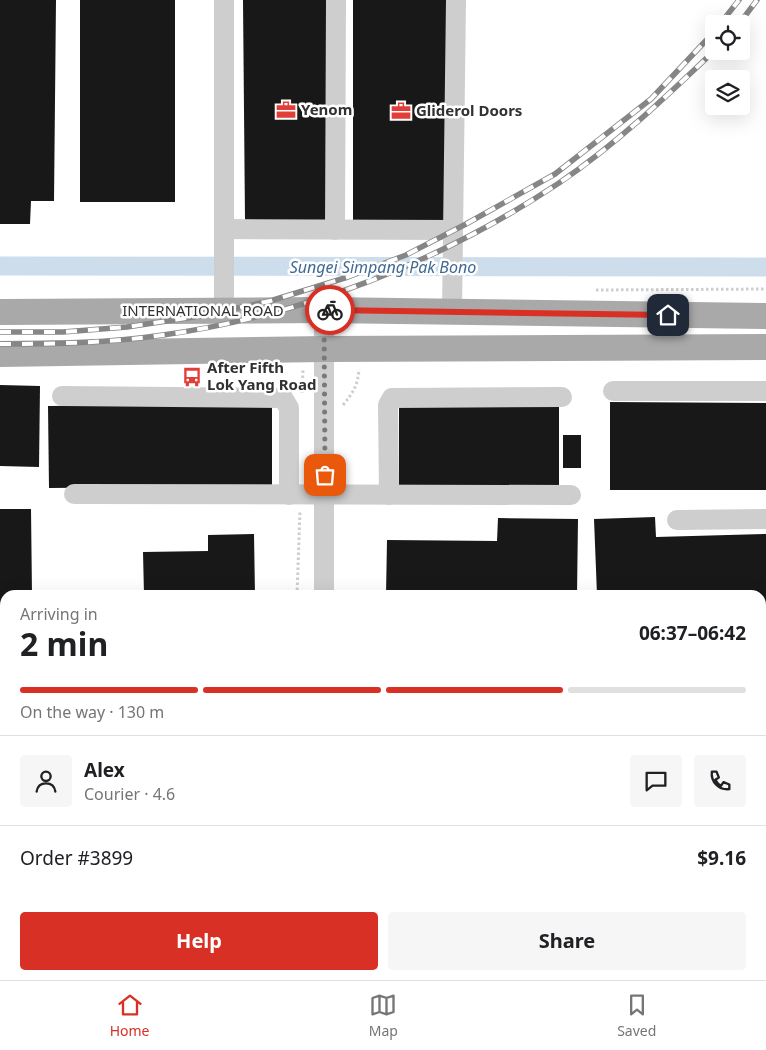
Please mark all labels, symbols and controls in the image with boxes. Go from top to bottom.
map controls [705,15,750,115]
button: locate [705,15,750,60]
button: layers [705,70,750,115]
office icon: Yenom [275,99,297,121]
place label: Yenom [301,99,352,119]
office icon: Gliderol Doors [390,100,412,122]
place label: Gliderol Doors [416,100,522,120]
water label: Sungei Simpang Pak Bono [290,256,476,278]
courier [305,285,355,335]
pin [647,294,689,336]
icon: bike [316,296,344,324]
street label: INTERNATIONAL ROAD [122,300,284,320]
icon: home [654,301,682,329]
place label: After Fifth Lok Yang Road [207,357,316,394]
bus stop icon: After Fifth Lok Yang Road [181,366,203,388]
pin [304,454,346,496]
icon: bag [311,461,339,489]
text: Arriving in [20,603,98,625]
text: 06:37–06:42 [639,620,746,646]
text: 2 min [20,622,108,665]
text: On the way · 130 m [20,701,164,723]
button: person [20,755,72,807]
button: chat [630,755,682,807]
button: phone [694,755,746,807]
text: Alex [84,757,125,783]
text: Courier · 4.6 [84,783,175,805]
text: Order #3899 [20,845,133,871]
text: $9.16 [697,845,746,871]
button: Help [20,912,378,970]
button: Share [388,912,746,970]
tab: Home [110,991,149,1040]
tab: Map [369,991,398,1040]
tab: Saved [617,991,656,1040]

